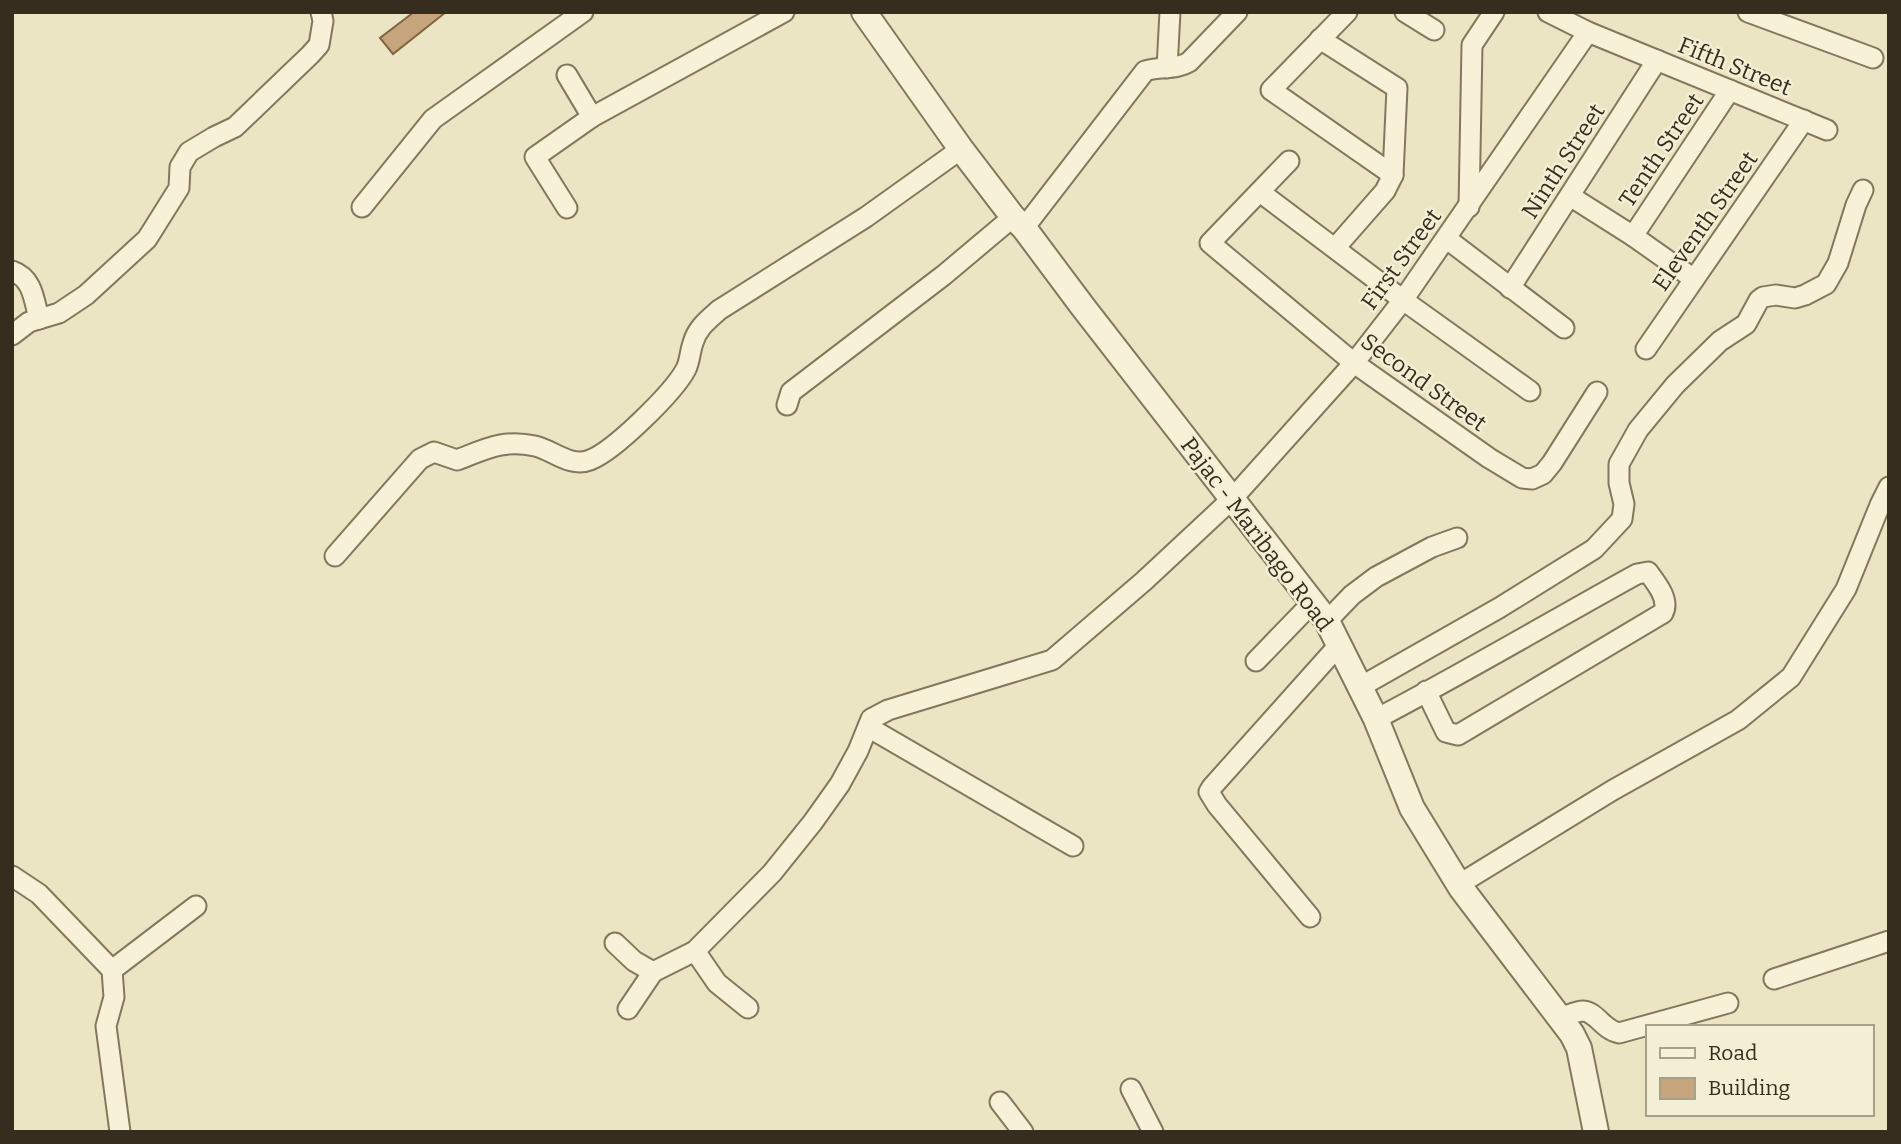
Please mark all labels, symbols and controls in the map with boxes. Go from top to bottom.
street label: Fifth Street [1674,31,1796,101]
street label: Tenth Street [1613,88,1709,212]
street label: Ninth Street [1515,98,1611,224]
street label: Eleventh Street [1647,146,1763,296]
street label: First Street [1355,203,1447,315]
street label: Second Street [1356,327,1492,437]
street label: Pajac - Maribago Road [1175,431,1339,637]
legend [1646,1025,1873,1116]
text: Road [1708,1040,1757,1066]
text: Building [1708,1075,1791,1101]

